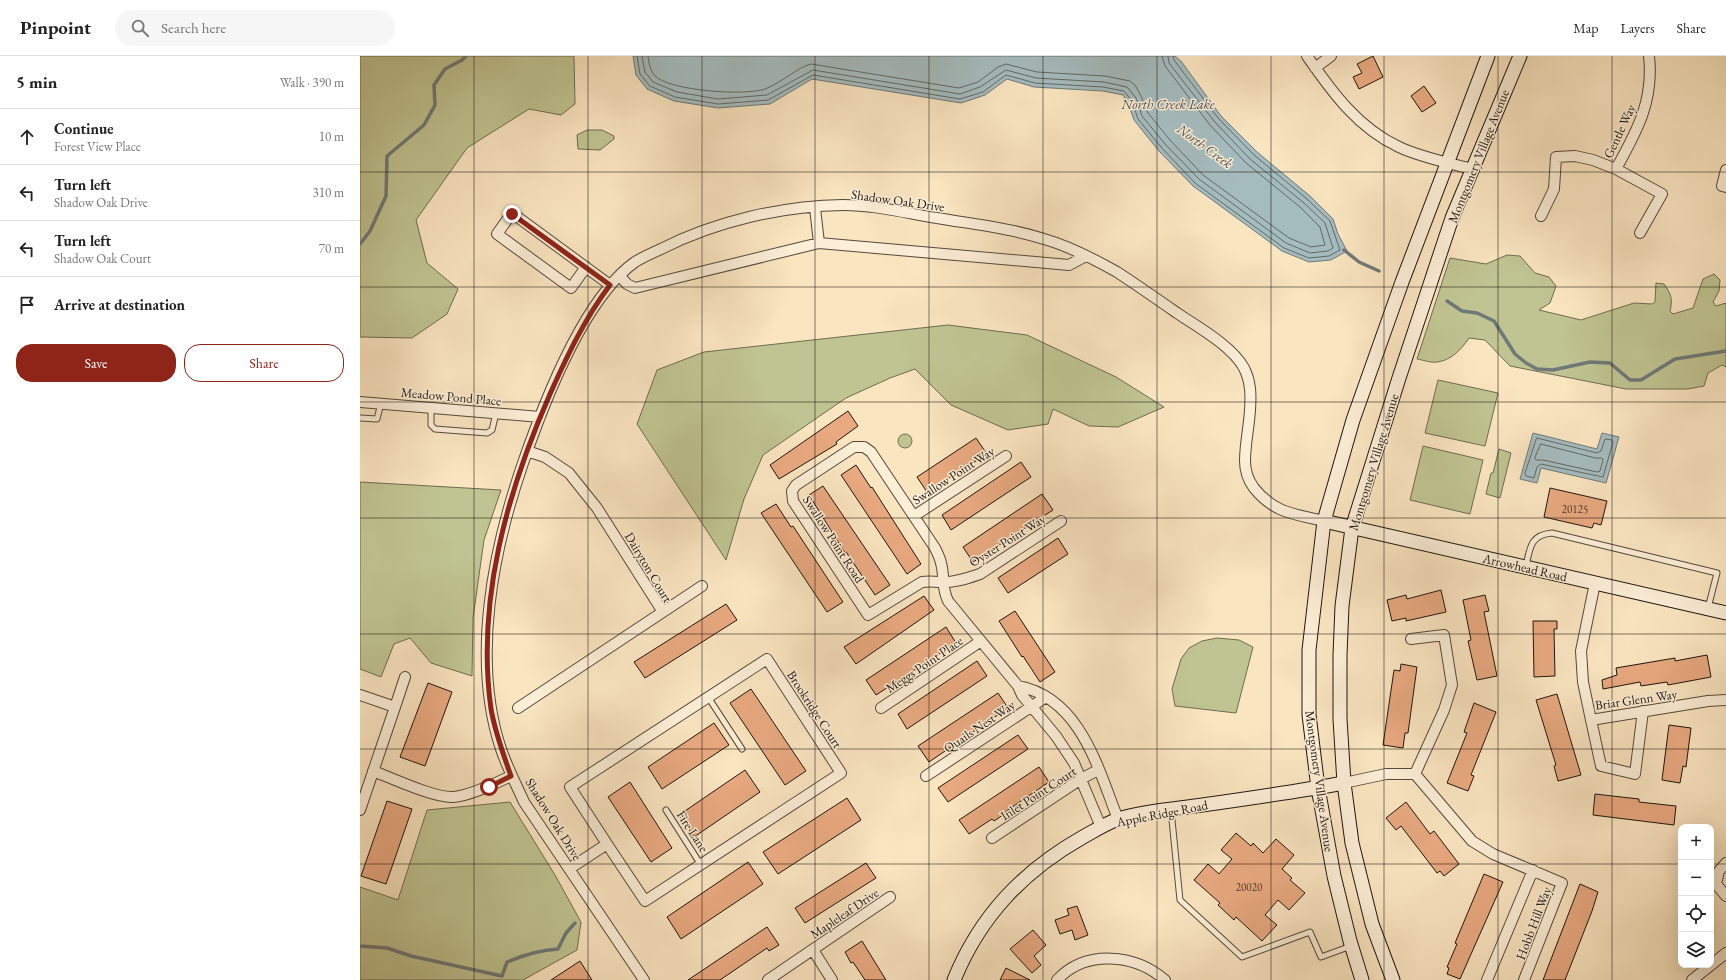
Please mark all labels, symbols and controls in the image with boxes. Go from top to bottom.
search box [115,10,395,46]
text: Pinpoint [20,15,91,40]
icon: search [129,17,151,39]
text: Search here [161,18,226,37]
text: Map [1573,19,1598,37]
text: Layers [1620,19,1655,37]
text: Share [1677,19,1706,37]
text: 5 min [16,71,57,93]
text: Walk · 390 m [280,74,344,91]
street label: Montgomery Village Avenue [1444,87,1513,225]
water label: North Creek Lake [1120,95,1215,113]
street label: Gentle Way [1600,101,1639,161]
text: Continue [54,119,114,138]
water label: North Creek [1173,119,1237,173]
icon: ahead [16,126,38,148]
text: 10 m [319,128,344,145]
text: Forest View Place [54,138,141,155]
text: Turn left [54,175,111,194]
icon: left [16,182,38,204]
text: 310 m [313,184,344,201]
street label: Shadow Oak Drive [850,186,946,215]
text: Shadow Oak Drive [54,194,148,211]
route end [503,205,521,223]
text: Turn left [54,231,111,250]
icon: left [16,238,38,260]
text: 70 m [319,240,344,257]
text: Shadow Oak Court [54,250,151,267]
icon: arrive [16,294,38,316]
text: Arrive at destination [54,295,185,314]
button: Save [16,344,176,382]
button: Share [184,344,344,382]
street label: Meadow Pond Place [400,384,502,409]
street label: Montgomery Village Avenue [1345,392,1402,533]
street label: Swallow Point Way [909,442,998,508]
street label: Swallow Point Road [799,492,868,587]
house number: 20125 [1562,502,1588,516]
street label: Oyster Point Way [966,510,1049,571]
street label: Dairyton Court [621,529,676,606]
street label: Arrowhead Road [1480,549,1569,586]
street label: Meggs Point Place [882,632,966,697]
street label: Brookridge Court [783,667,846,751]
street label: Briar Glenn Way [1594,685,1678,714]
street label: Quails Nest Way [940,696,1019,757]
street label: Montgomery Village Avenue [1301,709,1338,853]
street label: Inlet Point Court [997,763,1079,824]
street label: Shadow Oak Drive [522,775,586,864]
route start [480,778,498,796]
street label: Apple Ridge Road [1114,796,1210,831]
street label: Fire Lane [673,807,712,855]
map controls [1678,824,1714,968]
button: + [1678,824,1714,860]
button: − [1678,860,1714,896]
house number: 20020 [1236,880,1262,894]
street label: Mapleleaf Drive [807,884,882,943]
street label: Hobb Hill Way [1512,884,1555,962]
button: locate [1678,896,1714,932]
button: layers [1678,932,1714,968]

